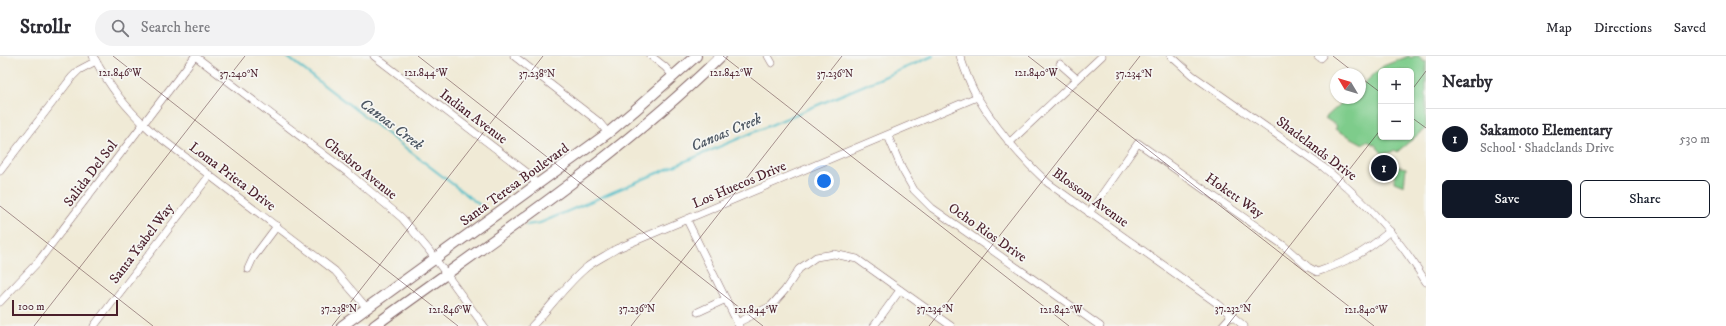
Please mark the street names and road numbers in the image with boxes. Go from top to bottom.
street label: Indian Avenue [436,85,511,148]
street label: Shadelands Drive [1272,113,1361,185]
street label: Chesbro Avenue [320,134,401,204]
street label: Salida Del Sol [60,136,122,210]
street label: Loma Prieta Drive [186,138,279,215]
street label: Santa Teresa Boulevard [457,139,573,230]
street label: Los Huecos Drive [690,157,789,213]
street label: Blossom Avenue [1049,164,1132,232]
street label: Hokett Way [1202,169,1267,223]
street label: Santa Ysabel Way [106,199,178,288]
street label: Ocho Rios Drive [945,199,1030,267]

